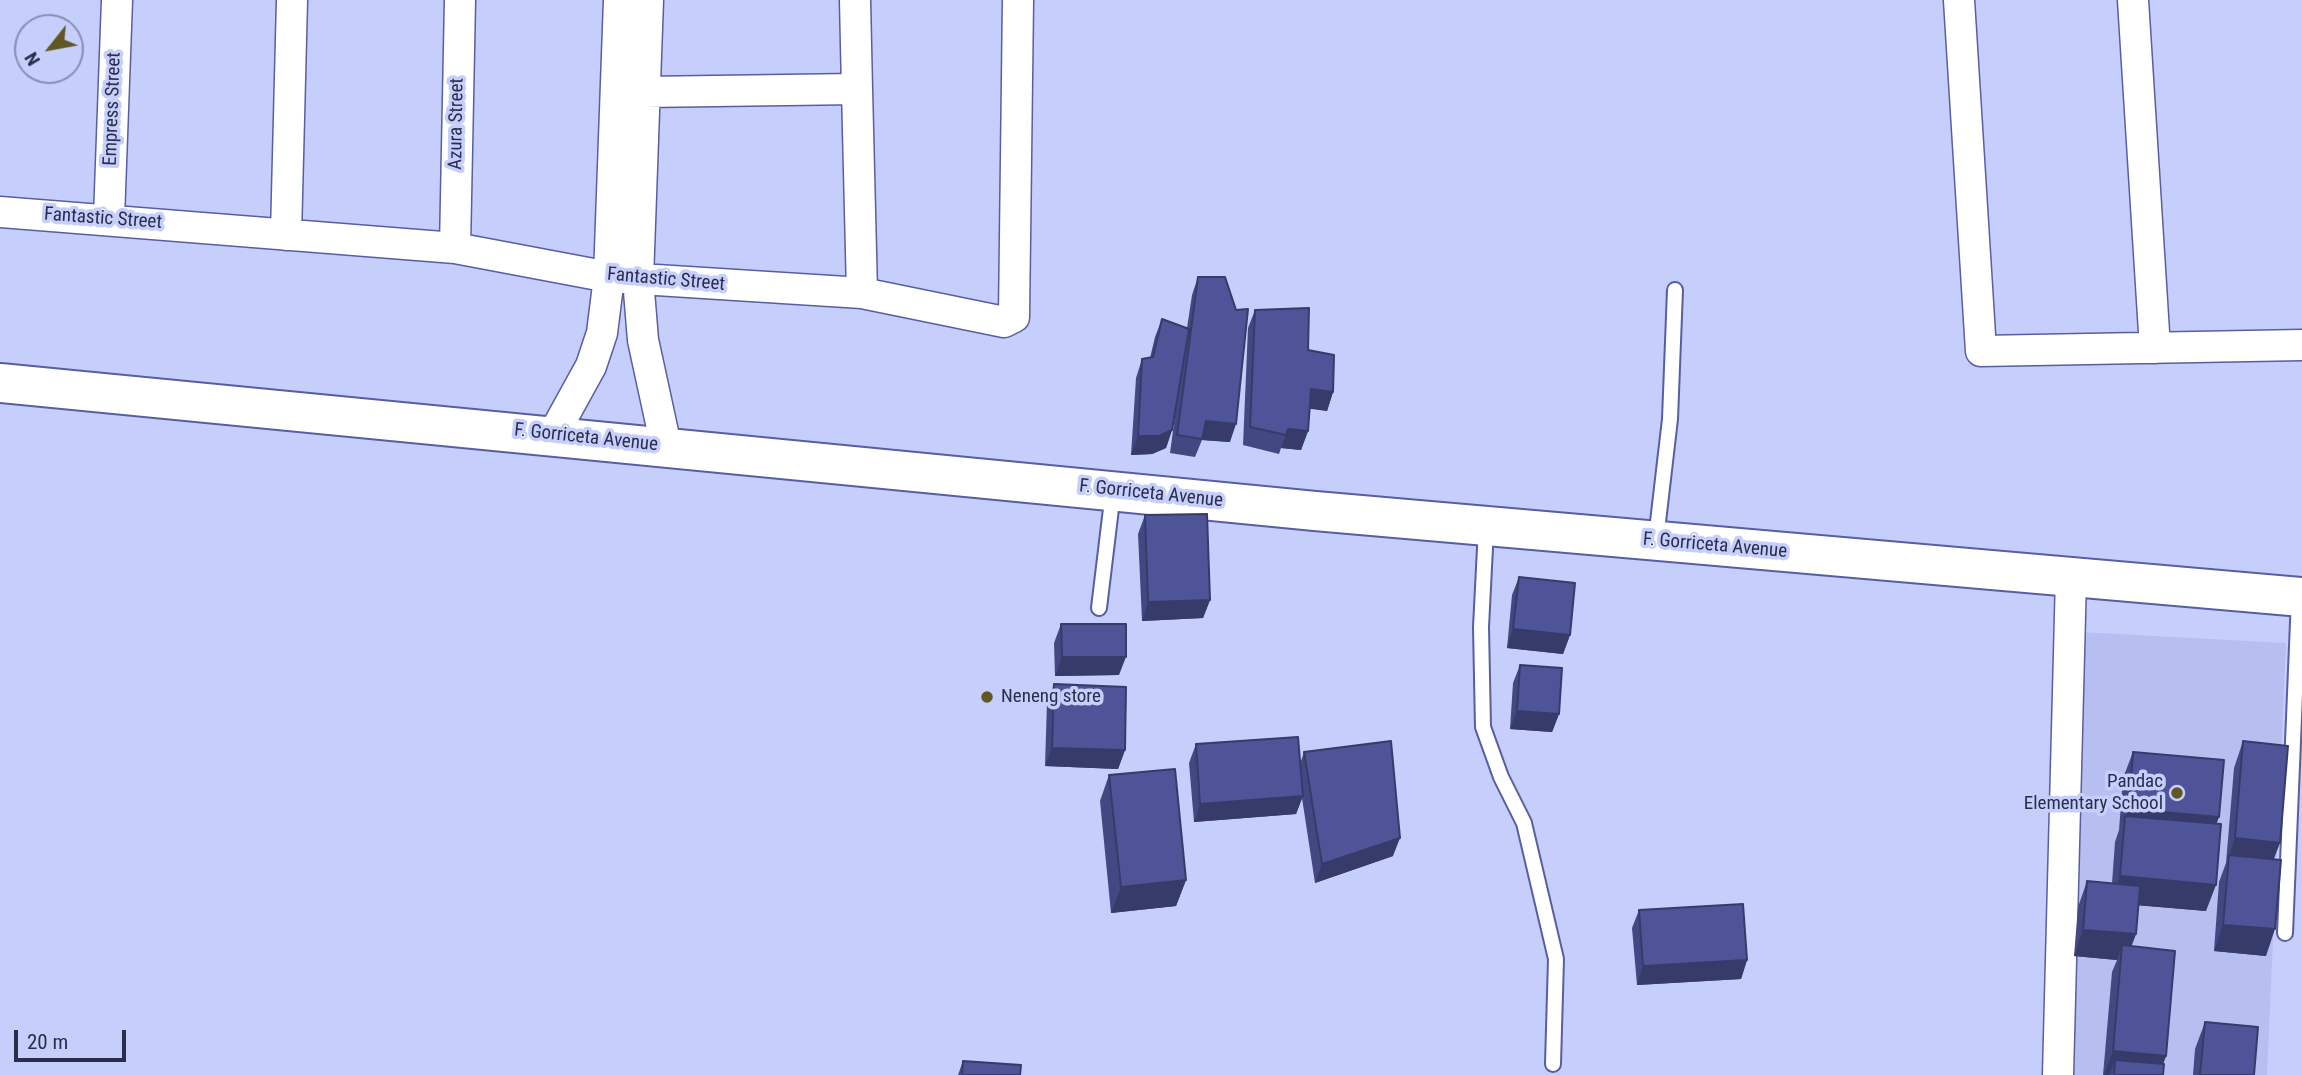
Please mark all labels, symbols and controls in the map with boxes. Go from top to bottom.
north arrow [14,14,84,84]
text: N [19,48,45,70]
street label: Empress Street [100,52,126,166]
street label: Azura Street [445,78,469,170]
street label: Fantastic Street [43,204,163,234]
street label: Fantastic Street [606,263,726,297]
street label: F. Gorriceta Avenue [513,419,659,457]
street label: F. Gorriceta Avenue [1078,475,1224,513]
street label: F. Gorriceta Avenue [1642,528,1788,564]
place label: Neneng store [1001,686,1101,708]
marker: Neneng store [979,689,995,705]
place label: Pandac Elementary School [2024,771,2163,815]
marker: Pandac Elementary School [2169,785,2185,801]
scale bar [18,1016,130,1060]
text: 20 m [27,1030,68,1054]

